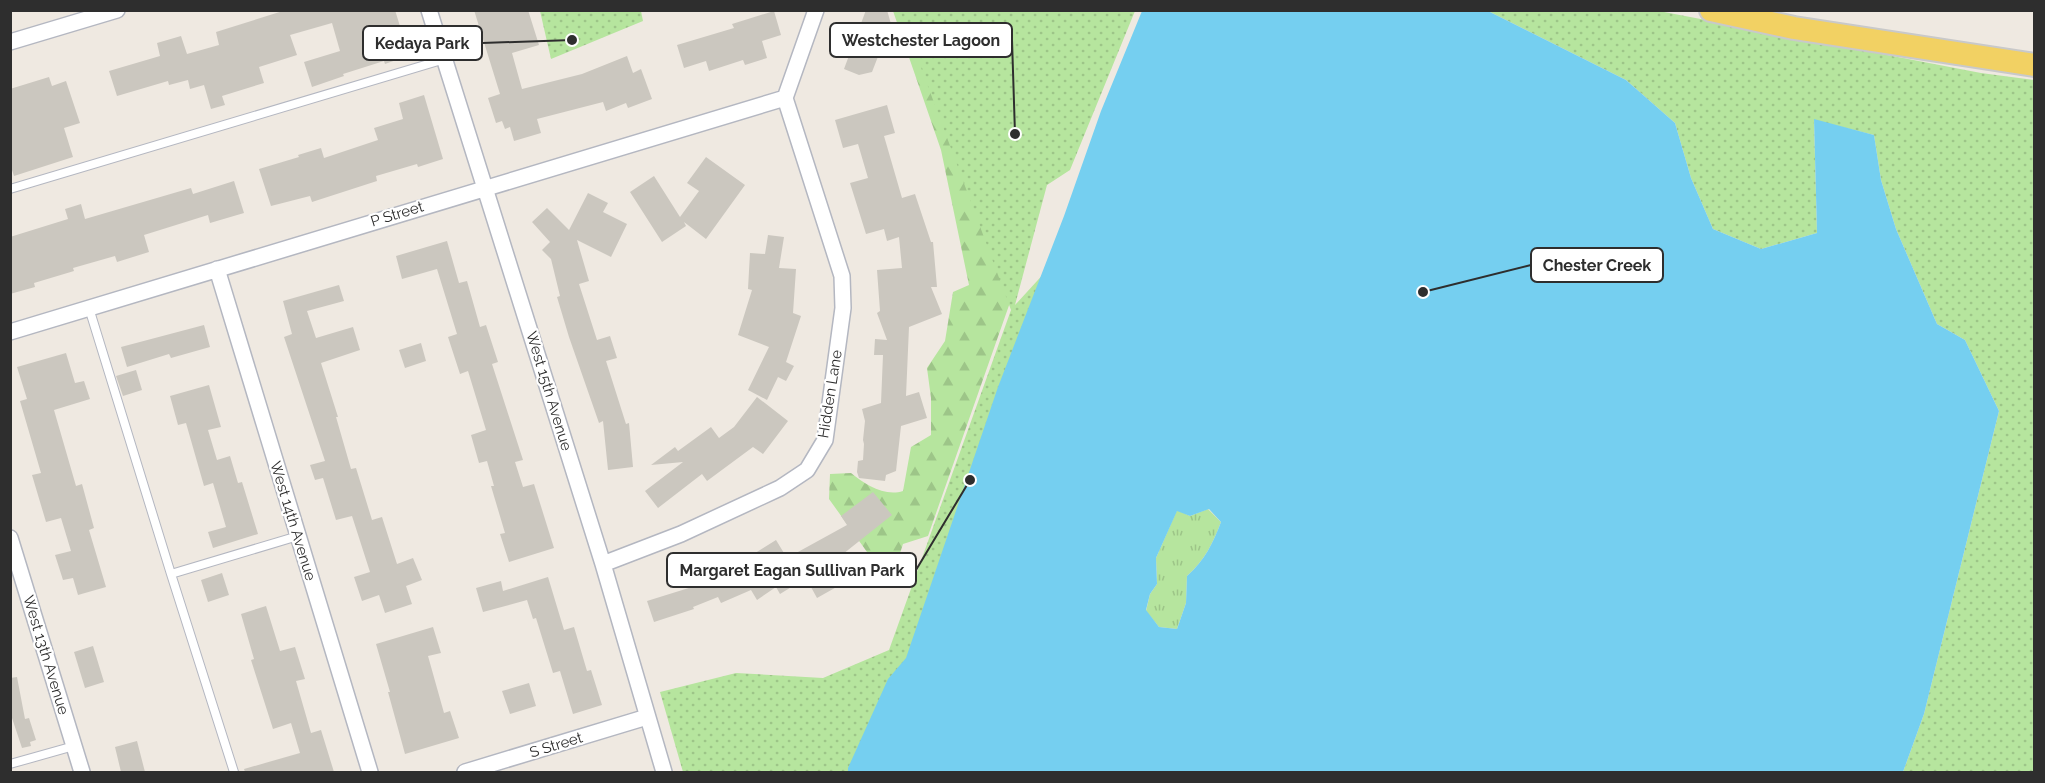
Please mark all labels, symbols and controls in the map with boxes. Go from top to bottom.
callout: Westchester Lagoon [830,23,1012,57]
callout: Kedaya Park [363,26,482,60]
text: Westchester Lagoon [842,31,1000,50]
text: Kedaya Park [375,34,469,53]
street label: P Street [368,197,426,231]
callout: Chester Creek [1531,248,1663,282]
text: Chester Creek [1543,256,1651,275]
street label: West 15th Avenue [522,329,576,453]
street label: Hidden Lane [814,349,846,439]
street label: West 14th Avenue [266,459,320,583]
callout: Margaret Eagan Sullivan Park [667,553,916,587]
text: Margaret Eagan Sullivan Park [680,561,905,580]
street label: West 13th Avenue [19,593,73,717]
street label: S Street [527,728,585,762]

